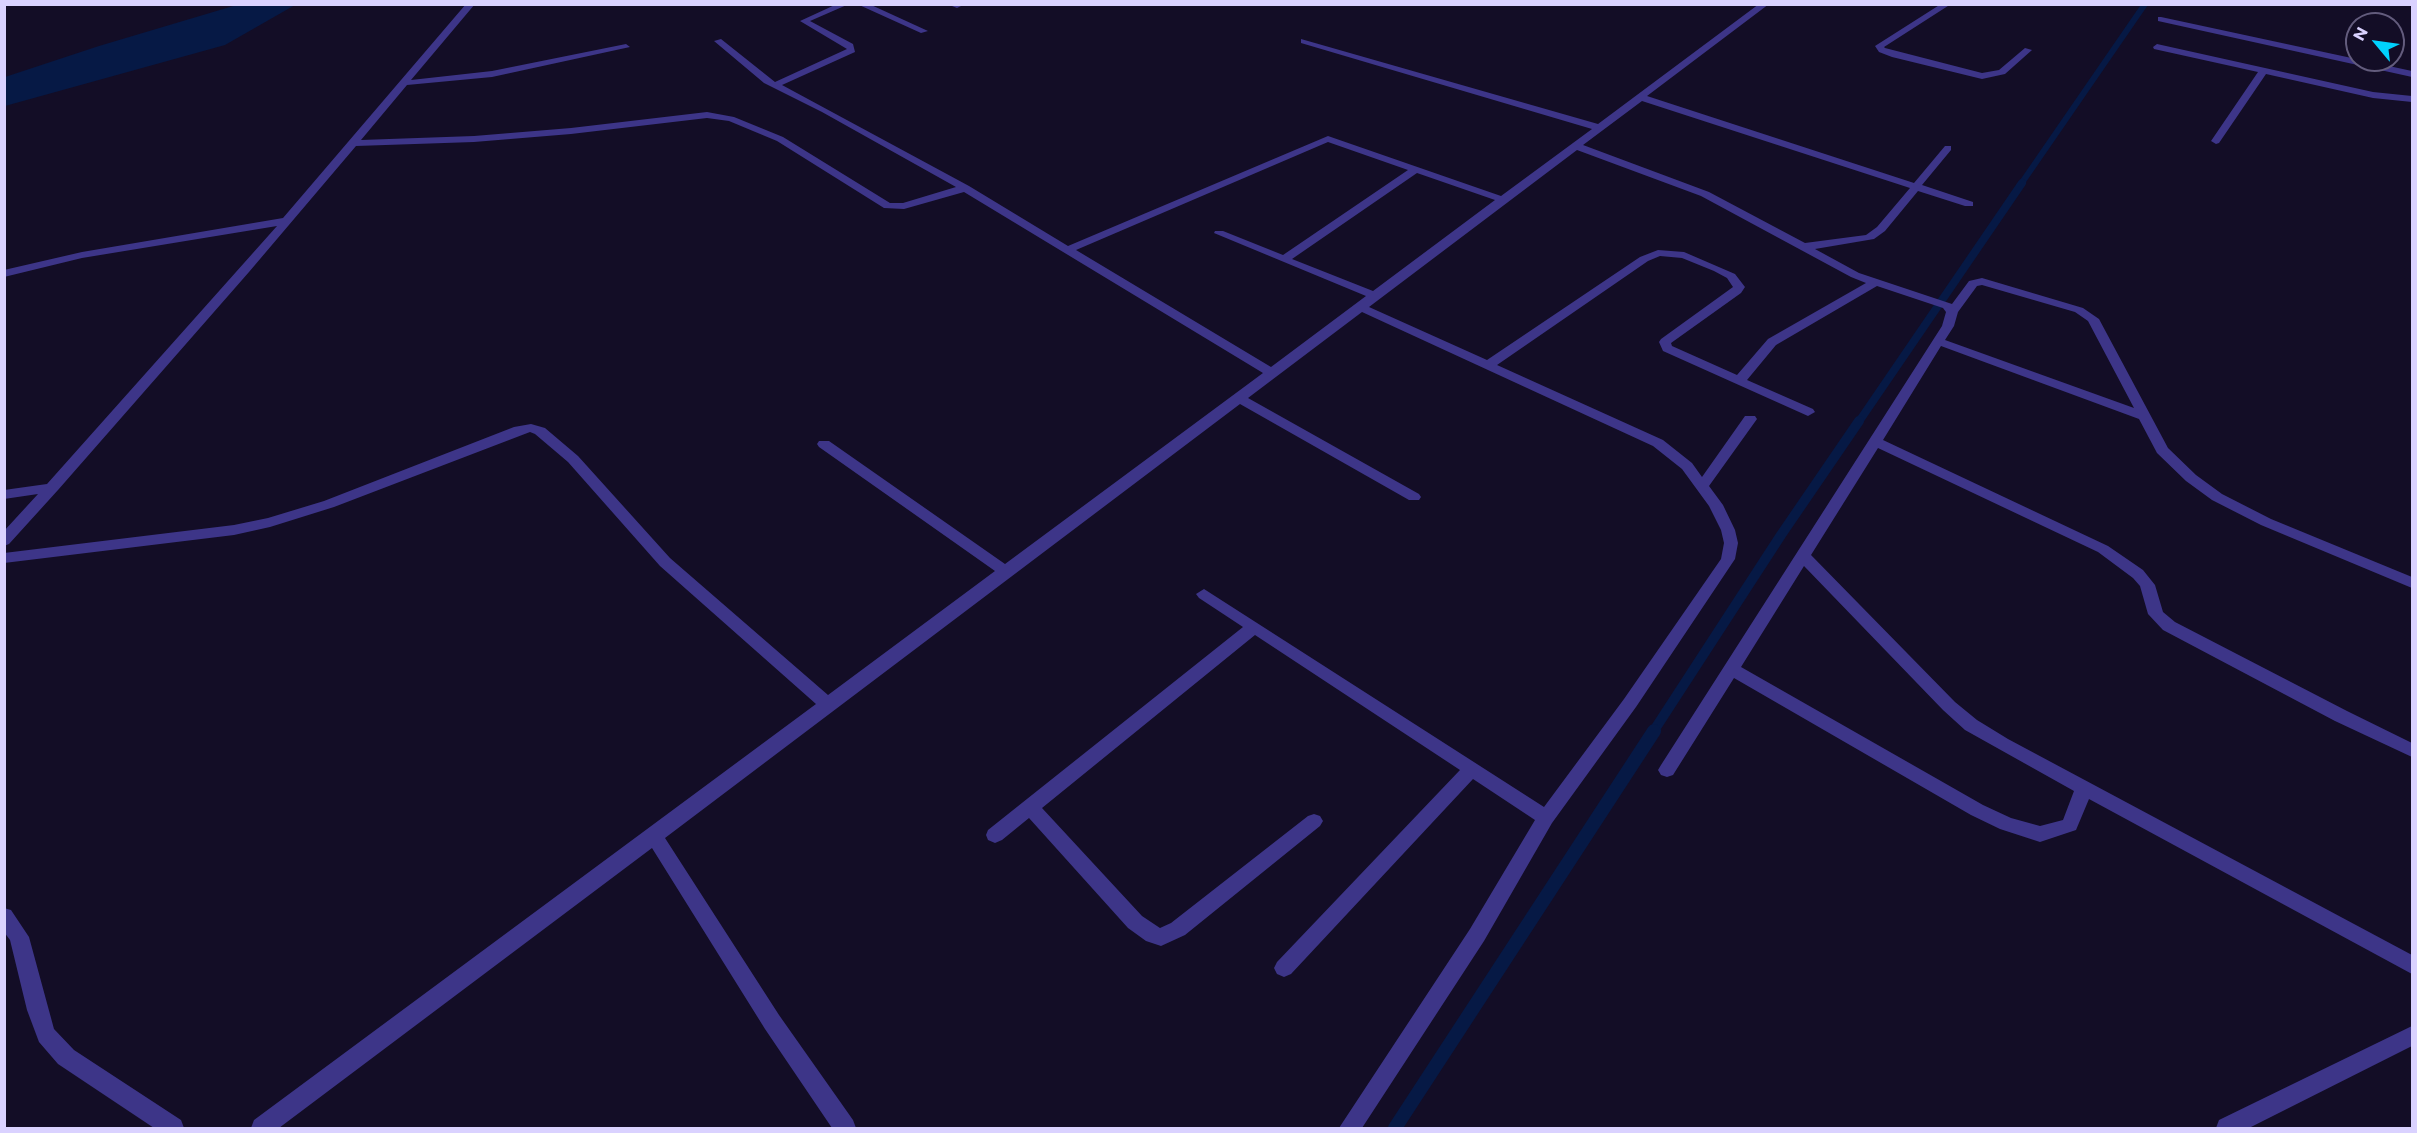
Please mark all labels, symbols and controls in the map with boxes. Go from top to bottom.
north arrow [2345,12,2405,72]
text: N [2349,24,2372,44]

